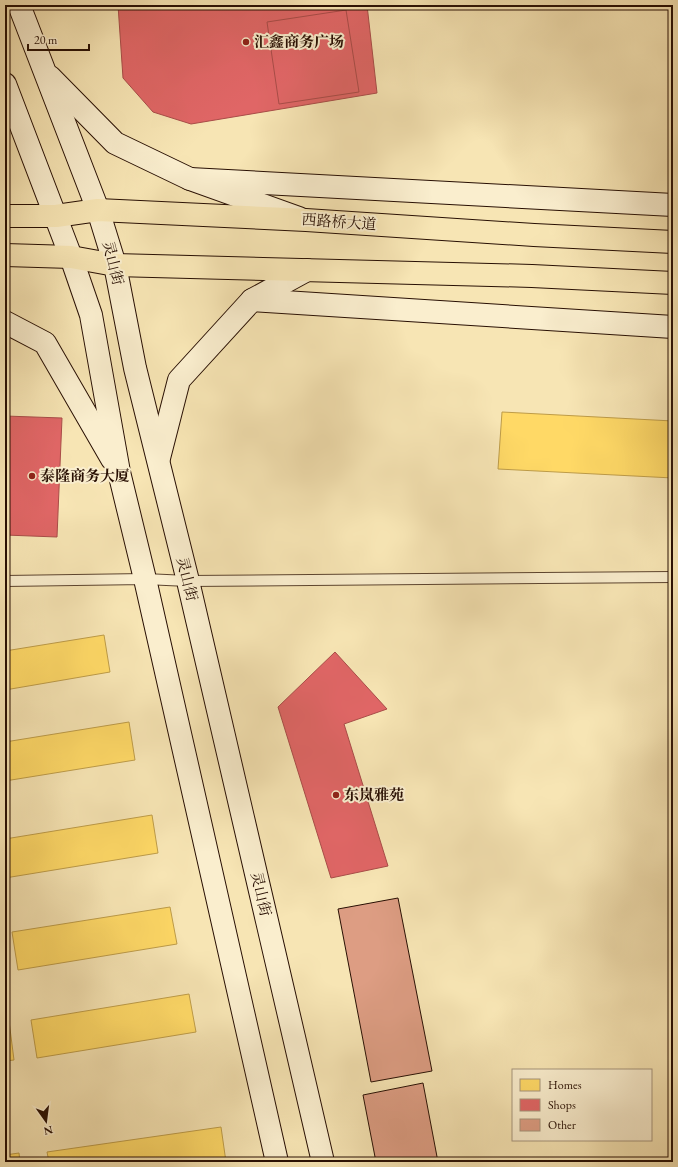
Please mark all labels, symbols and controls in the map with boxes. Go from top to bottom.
scale bar [28,26,89,52]
text: 20 m [34,32,58,48]
place label: 汇鑫商务广场 [254,32,344,51]
marker: 汇鑫商务广场 [241,37,251,47]
street label: 西路桥大道 [301,209,377,234]
street label: 灵山街 [99,239,128,287]
place label: 泰隆商务大厦 [40,466,130,485]
marker: 泰隆商务大厦 [27,471,37,481]
street label: 灵山街 [173,555,202,603]
place label: 东岚雅苑 [344,785,404,804]
marker: 东岚雅苑 [331,790,341,800]
street label: 灵山街 [247,870,276,918]
legend [512,1069,652,1141]
text: Homes [548,1077,582,1093]
text: Shops [548,1097,576,1113]
north arrow [26,1101,66,1141]
text: Other [548,1117,576,1133]
text: N [42,1123,54,1139]

